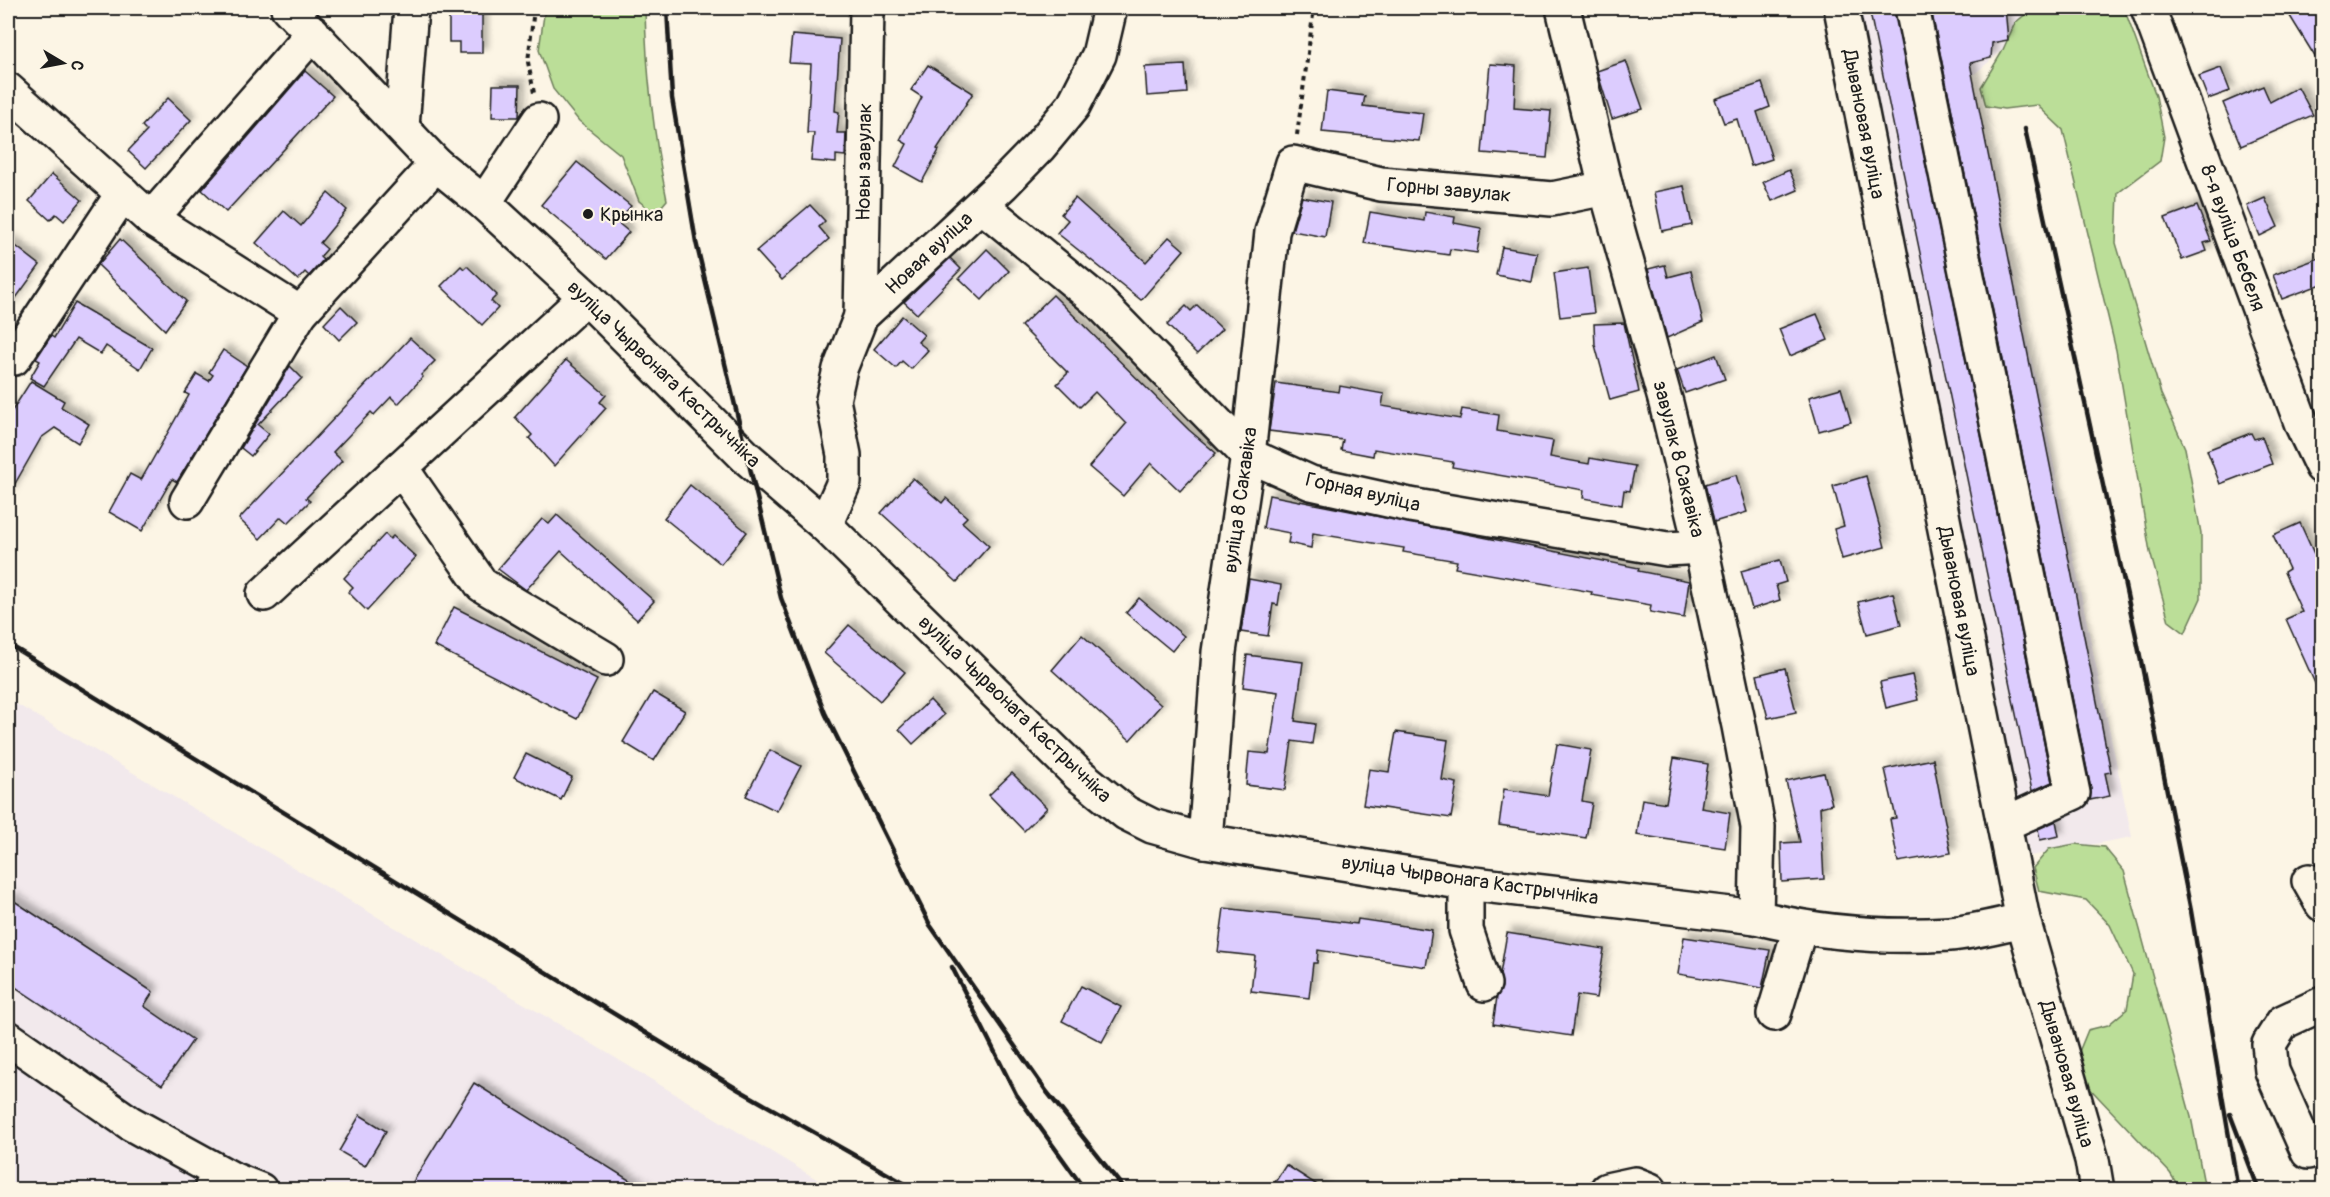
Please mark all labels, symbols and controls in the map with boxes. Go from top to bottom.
north arrow [33,33,93,93]
street label: Дывановая вуліца [1837,46,1891,201]
text: С [66,59,87,72]
street label: Новы завулак [850,103,878,221]
street label: 8-я вуліца Бебеля [2195,161,2271,315]
street label: Горны завулак [1386,172,1512,208]
place label: Крынка [600,202,663,227]
street label: Новая вуліца [880,206,978,300]
marker: Крынка [581,207,595,221]
street label: вуліца Чырвонага Кастрычніка [562,275,766,473]
street label: завулак 8 Сакавіка [1647,378,1711,540]
street label: вуліца 8 Сакавіка [1217,425,1263,575]
street label: Горная вуліца [1303,467,1423,517]
street label: Дывановая вуліца [1932,523,1986,678]
street label: вуліца Чырвонага Кастрычніка [913,610,1117,808]
street label: вуліца Чырвонага Кастрычніка [1340,850,1600,910]
street label: Дывановая вуліца [2034,997,2100,1150]

